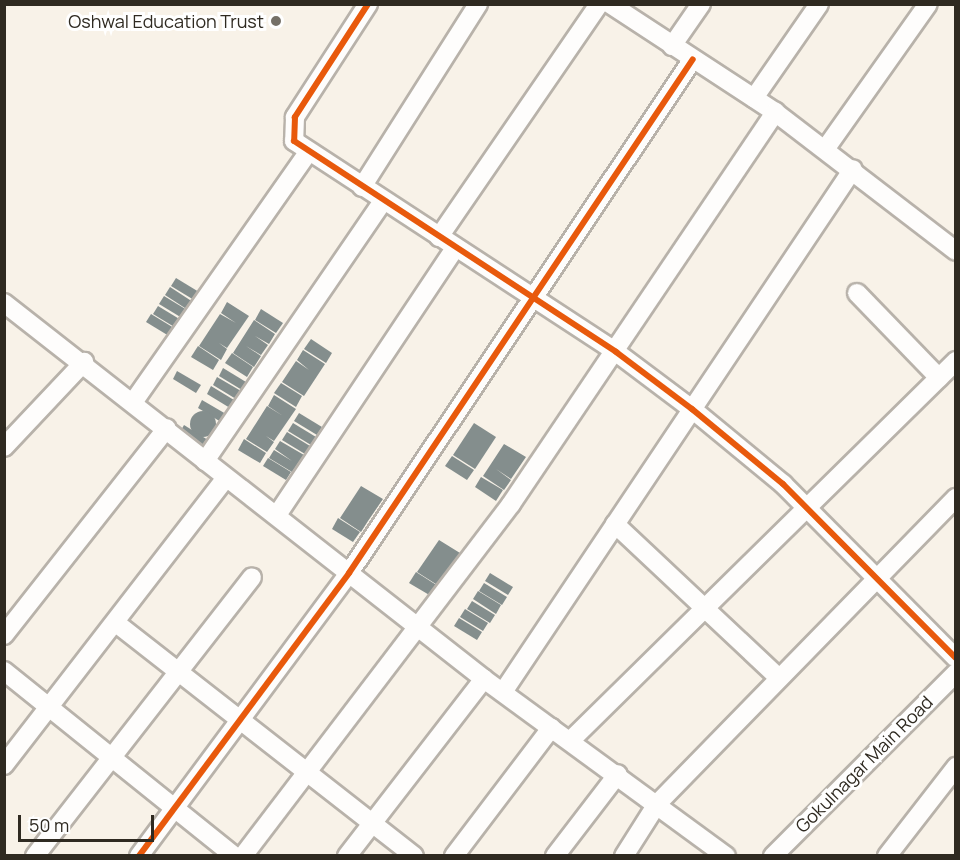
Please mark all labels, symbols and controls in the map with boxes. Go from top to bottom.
place label: Oshwal Education Trust [68,10,264,32]
marker: Oshwal Education Trust [269,14,283,28]
street label: Gokulnagar Main Road [791,691,937,837]
scale bar [21,803,158,841]
text: 50 m [29,813,69,837]

